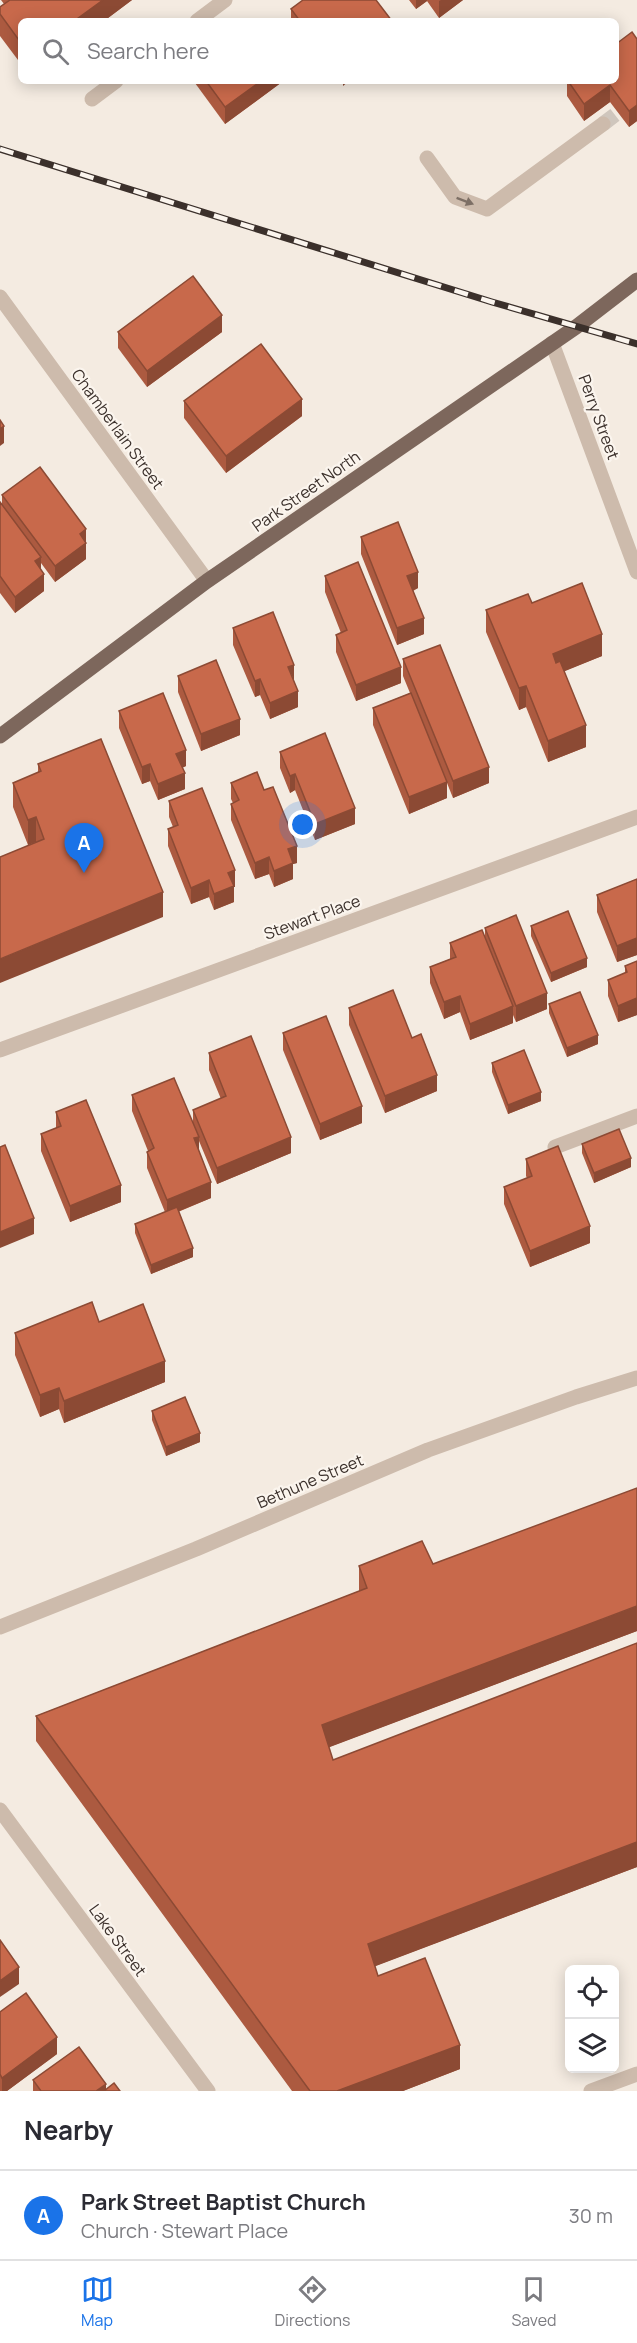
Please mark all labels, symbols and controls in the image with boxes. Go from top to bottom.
search box [18,18,619,84]
icon: search [39,35,72,68]
text: Search here [87,36,209,66]
one-way arrow [456,197,474,206]
street label: Chamberlain Street [67,364,169,494]
street label: Perry Street [573,371,625,463]
street label: Park Street North [248,445,364,537]
your location [288,810,317,839]
pin: A [64,824,104,873]
street label: Stewart Place [261,889,363,945]
street label: Bethune Street [253,1449,367,1513]
street label: Lake Street [84,1899,152,1981]
map controls [565,1965,619,2073]
button: locate [565,1965,619,2019]
button: layers [565,2019,619,2073]
text: Nearby [24,2112,113,2148]
text: Park Street Baptist Church [81,2187,366,2217]
text: A [37,2202,50,2229]
text: 30 m [569,2202,613,2229]
text: Church · Stewart Place [81,2217,288,2244]
tab: Map [81,2273,114,2331]
tab: Directions [275,2273,350,2331]
tab: Saved [511,2273,556,2331]

